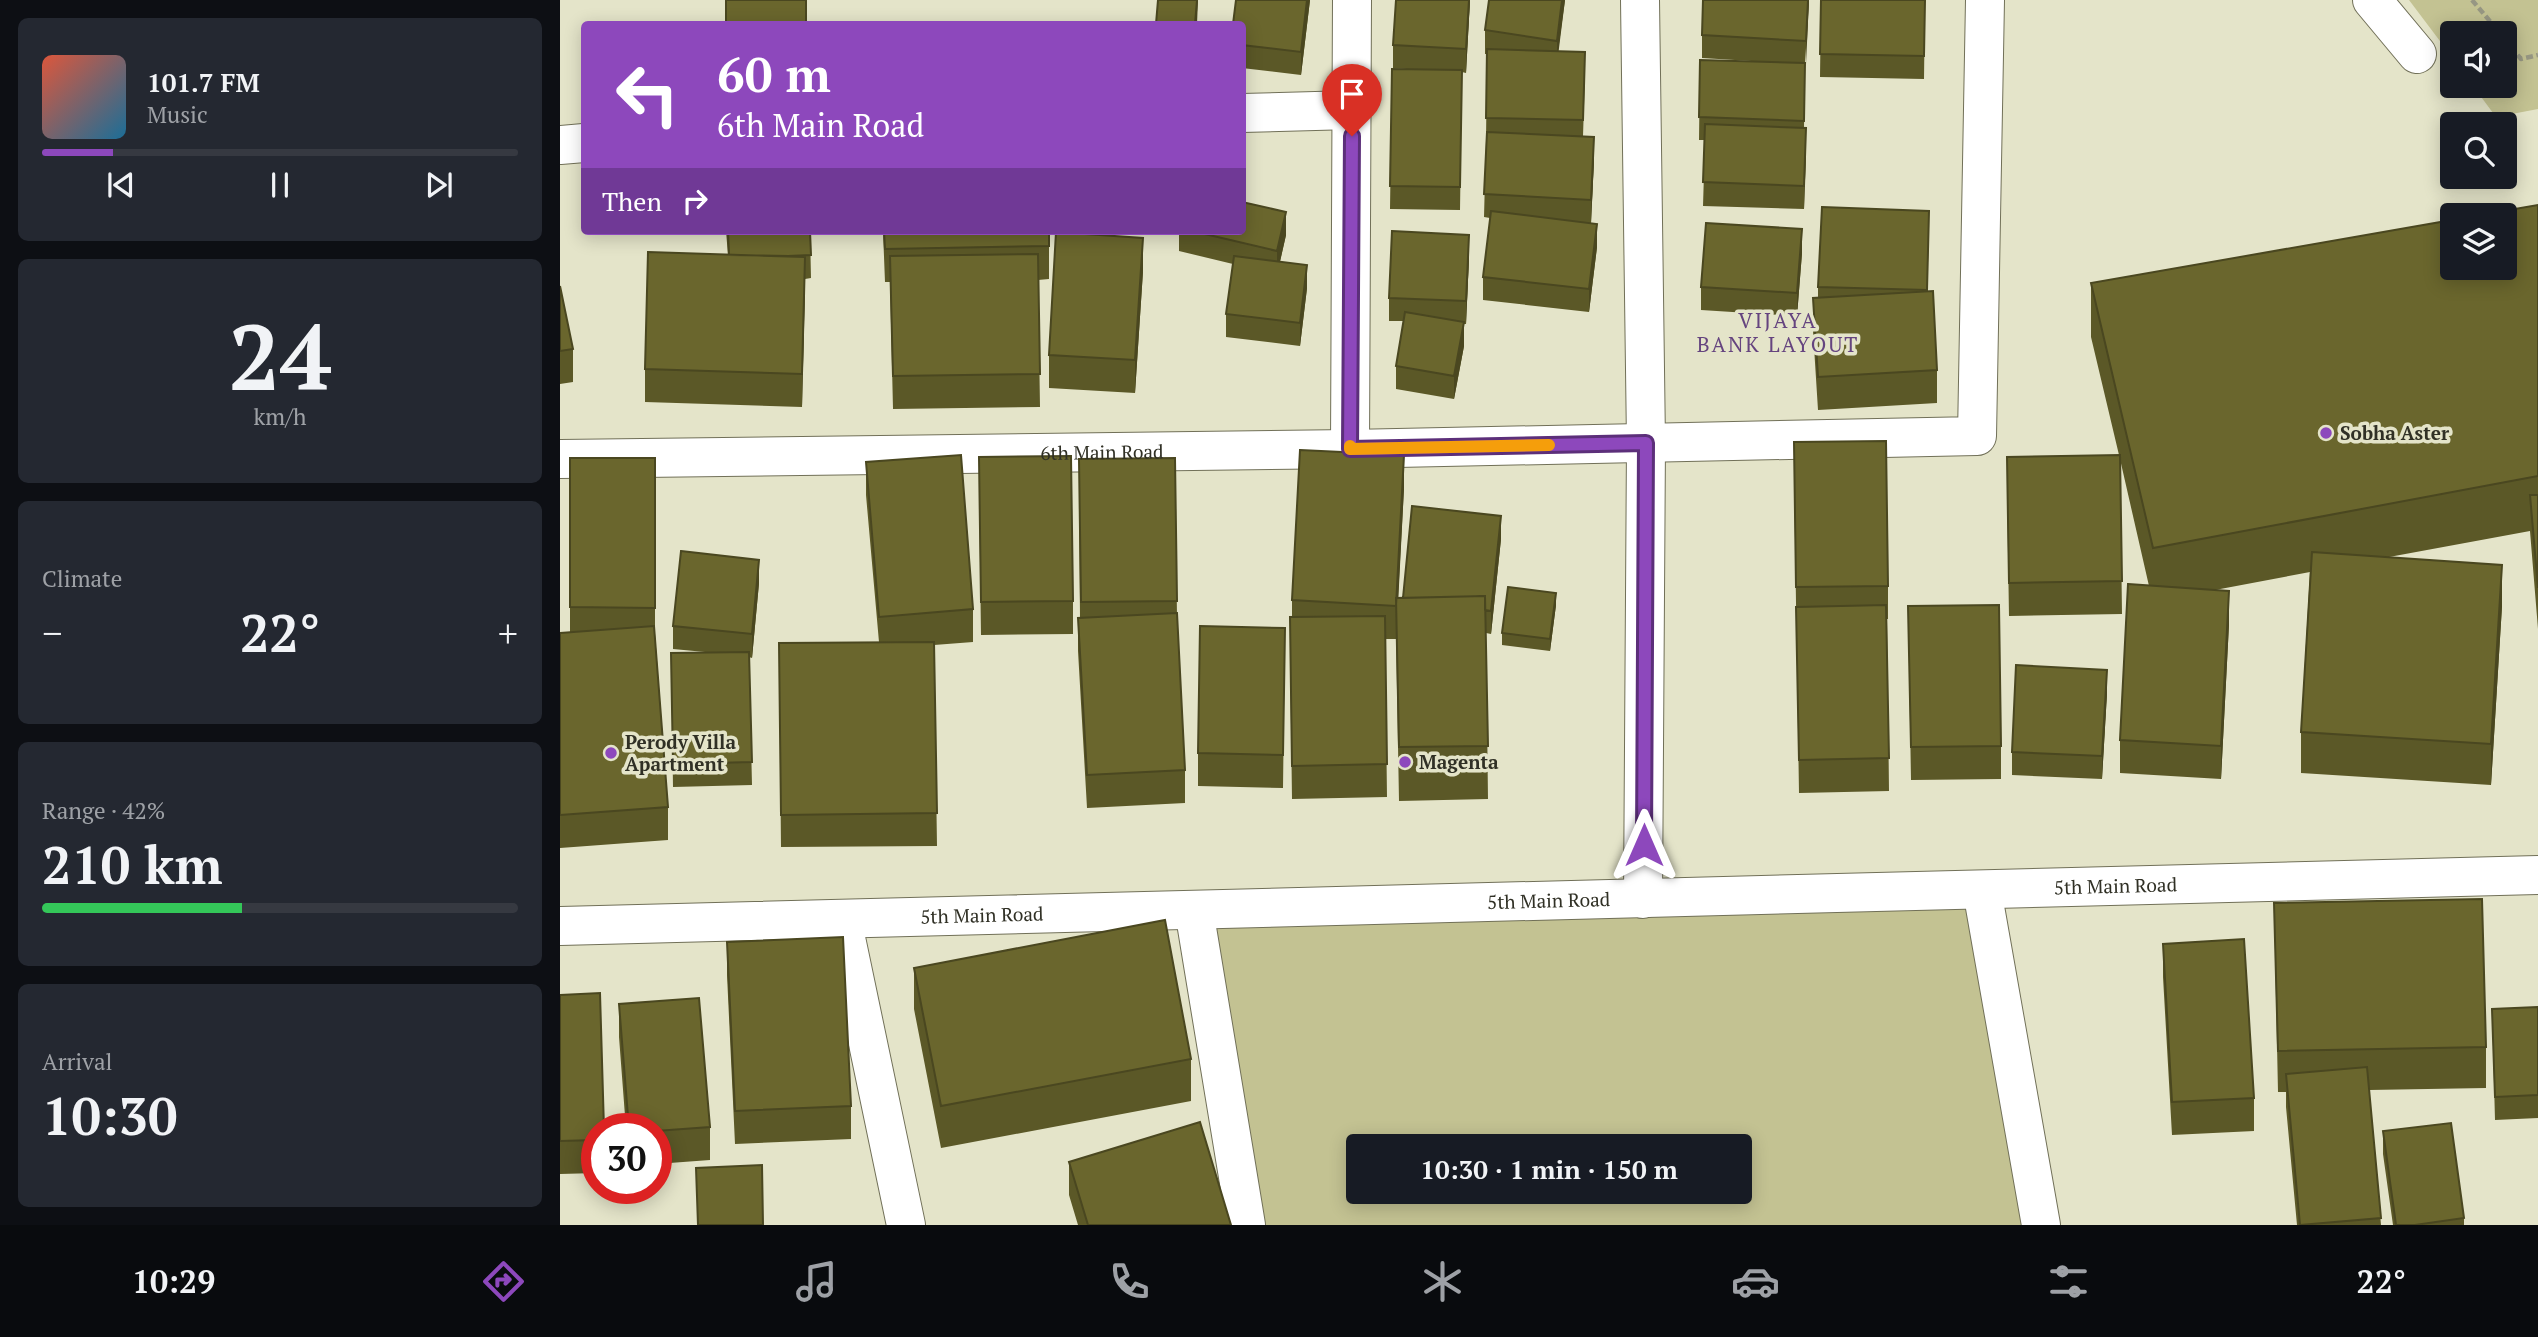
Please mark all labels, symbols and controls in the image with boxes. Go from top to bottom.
map controls [2440,21,2517,280]
button: sound [2440,21,2517,98]
text: 60 m [717,41,831,106]
icon: left [602,49,693,140]
pin [1322,64,1382,136]
text: 101.7 FM [147,65,260,99]
icon: arrive [1333,75,1371,113]
text: Music [147,99,208,130]
text: 6th Main Road [717,104,924,146]
button: search [2440,112,2517,189]
icon: previous [102,166,140,204]
icon: pause [261,166,299,204]
icon: next [420,166,458,204]
icon: right [676,182,714,220]
text: Then [602,184,662,218]
button: layers [2440,203,2517,280]
text: 24 [229,295,331,416]
district label: VIJAYA BANK LAYOUT [1697,306,1859,358]
text: km/h [253,401,307,432]
place label: Sobha Aster [2340,420,2450,445]
marker: Sobha Aster [2318,425,2334,441]
street label: 6th Main Road [1040,438,1164,465]
text: Climate [42,563,122,594]
text: 22° [240,598,320,667]
text: − [42,608,62,658]
text: + [498,608,518,658]
place label: Perody Villa Apartment [625,729,736,776]
marker: Perody Villa Apartment [603,745,619,761]
place label: Magenta [1419,749,1499,774]
marker: Magenta [1397,754,1413,770]
text: Range · 42% [42,795,165,826]
position arrow [1607,808,1681,882]
text: 210 km [42,830,223,899]
street label: 5th Main Road [2054,871,2178,899]
street label: 5th Main Road [1487,886,1611,914]
street label: 5th Main Road [920,901,1044,929]
text: Arrival [42,1046,113,1077]
text: 10:30 [42,1081,177,1150]
speed limit sign: 30 [581,1113,672,1204]
text: 10:30 · 1 min · 150 m [1420,1152,1678,1186]
icon: directions [479,1257,528,1306]
icon: music [792,1257,841,1306]
icon: phone [1105,1257,1154,1306]
icon: climate [1418,1257,1467,1306]
icon: car [1731,1257,1780,1306]
icon: filters [2044,1257,2093,1306]
text: 10:29 [132,1260,215,1302]
text: 22° [2357,1260,2406,1302]

